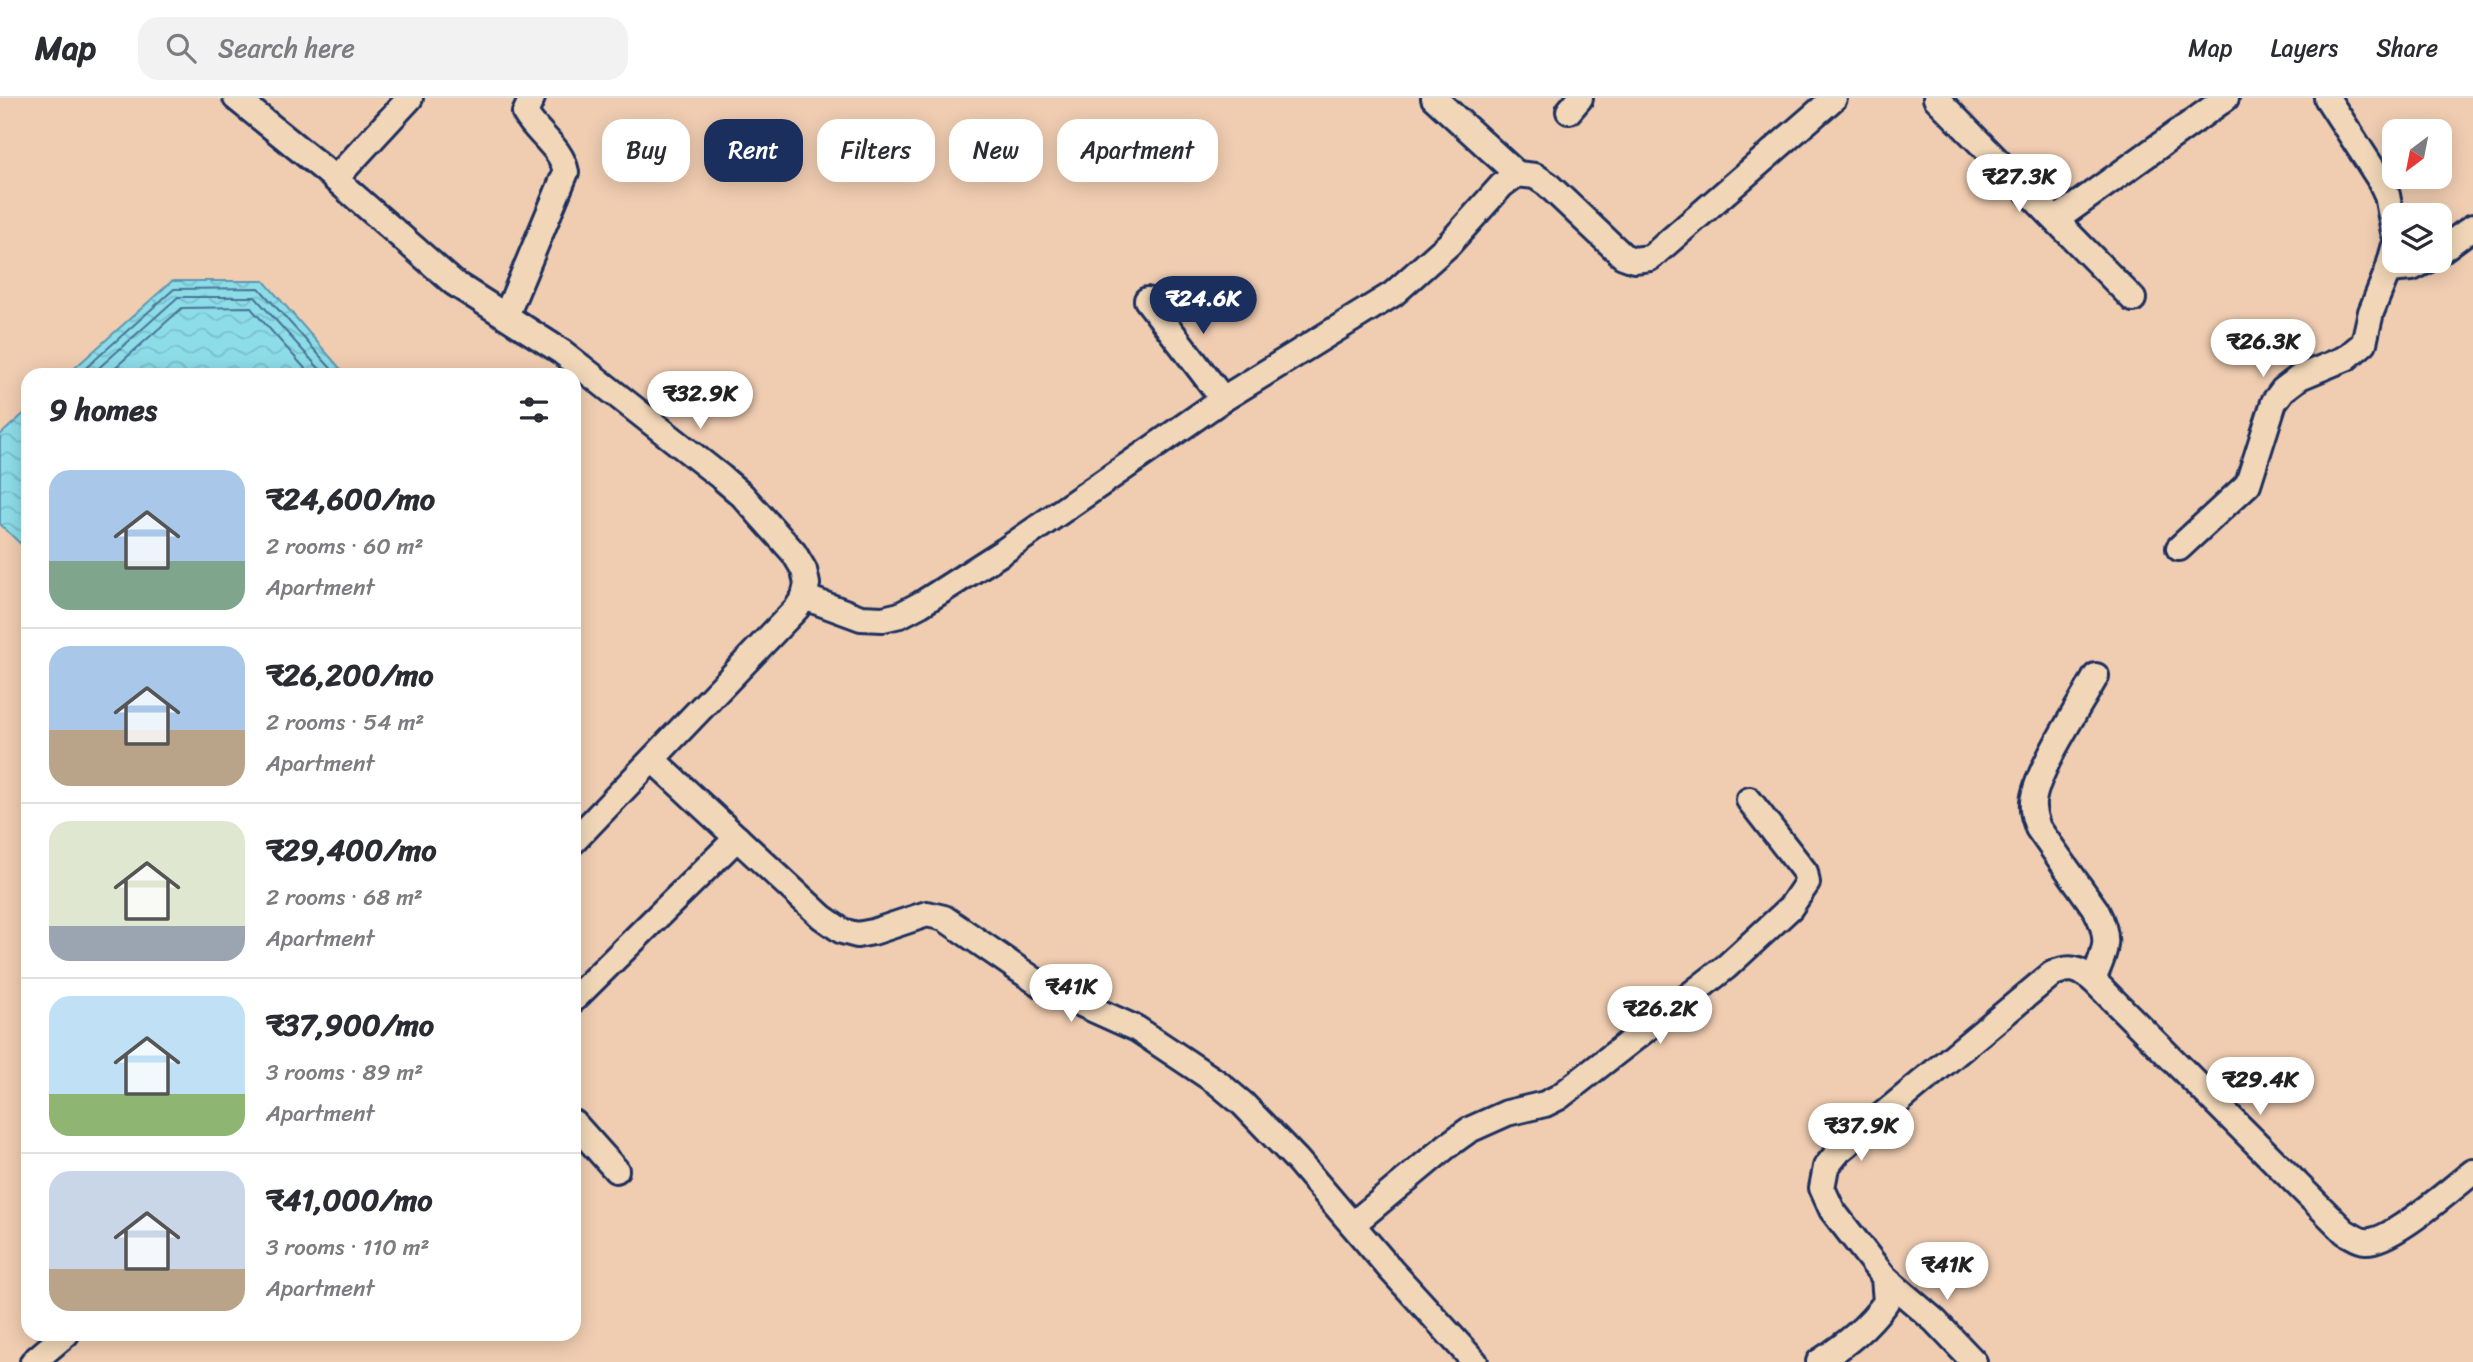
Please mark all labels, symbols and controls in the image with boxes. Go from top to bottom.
search box [138,17,628,80]
text: Map [35,19,96,77]
text: Search here [218,25,355,71]
text: Map [2188,27,2233,69]
text: Layers [2271,27,2338,69]
text: Share [2376,27,2438,69]
icon: search [162,29,200,67]
chip: Buy [602,119,690,182]
chip: Rent [704,119,803,182]
chip: Filters [817,119,935,182]
chip: New [949,119,1043,182]
chip: Apartment [1057,119,1218,182]
north arrow [2382,119,2452,189]
map controls [2382,119,2452,273]
pin: ₹27.3K [1962,155,2076,214]
text: ₹27.3K [1983,156,2055,197]
button: layers [2382,203,2452,273]
pin: ₹24.6K [1146,276,1260,336]
text: ₹24.6K [1166,278,1240,319]
pin: ₹26.3K [2206,320,2320,379]
text: ₹26.3K [2227,321,2299,362]
pin: ₹32.9K [643,372,757,431]
text: ₹32.9K [663,373,737,414]
text: 9 homes [49,383,157,437]
icon: filters [515,391,553,429]
text: ₹24,600/mo [266,472,435,526]
icon: home [105,498,189,582]
text: 2 rooms · 60 m² [266,526,424,567]
text: Apartment [266,567,375,608]
text: ₹26,200/mo [266,648,434,702]
icon: home [105,674,189,758]
text: 2 rooms · 54 m² [266,702,424,743]
text: Apartment [266,743,375,784]
text: ₹29,400/mo [266,823,436,877]
icon: home [105,849,189,933]
text: 2 rooms · 68 m² [266,877,423,918]
text: Apartment [266,918,375,959]
pin: ₹41K [1030,964,1112,1024]
text: ₹41K [1045,966,1097,1007]
pin: ₹26.2K [1603,986,1717,1046]
text: ₹26.2K [1623,988,1697,1029]
text: ₹37,900/mo [266,998,434,1052]
icon: home [105,1024,189,1108]
text: 3 rooms · 89 m² [266,1052,423,1093]
pin: ₹29.4K [2203,1058,2317,1117]
text: ₹29.4K [2222,1059,2298,1100]
text: Apartment [266,1093,375,1134]
pin: ₹37.9K [1804,1104,1918,1163]
text: ₹37.9K [1824,1105,1898,1146]
text: ₹41,000/mo [266,1173,433,1227]
icon: home [105,1199,189,1283]
text: 3 rooms · 110 m² [266,1227,430,1268]
pin: ₹41K [1906,1242,1988,1302]
text: ₹41K [1921,1244,1973,1285]
text: Apartment [266,1268,375,1309]

